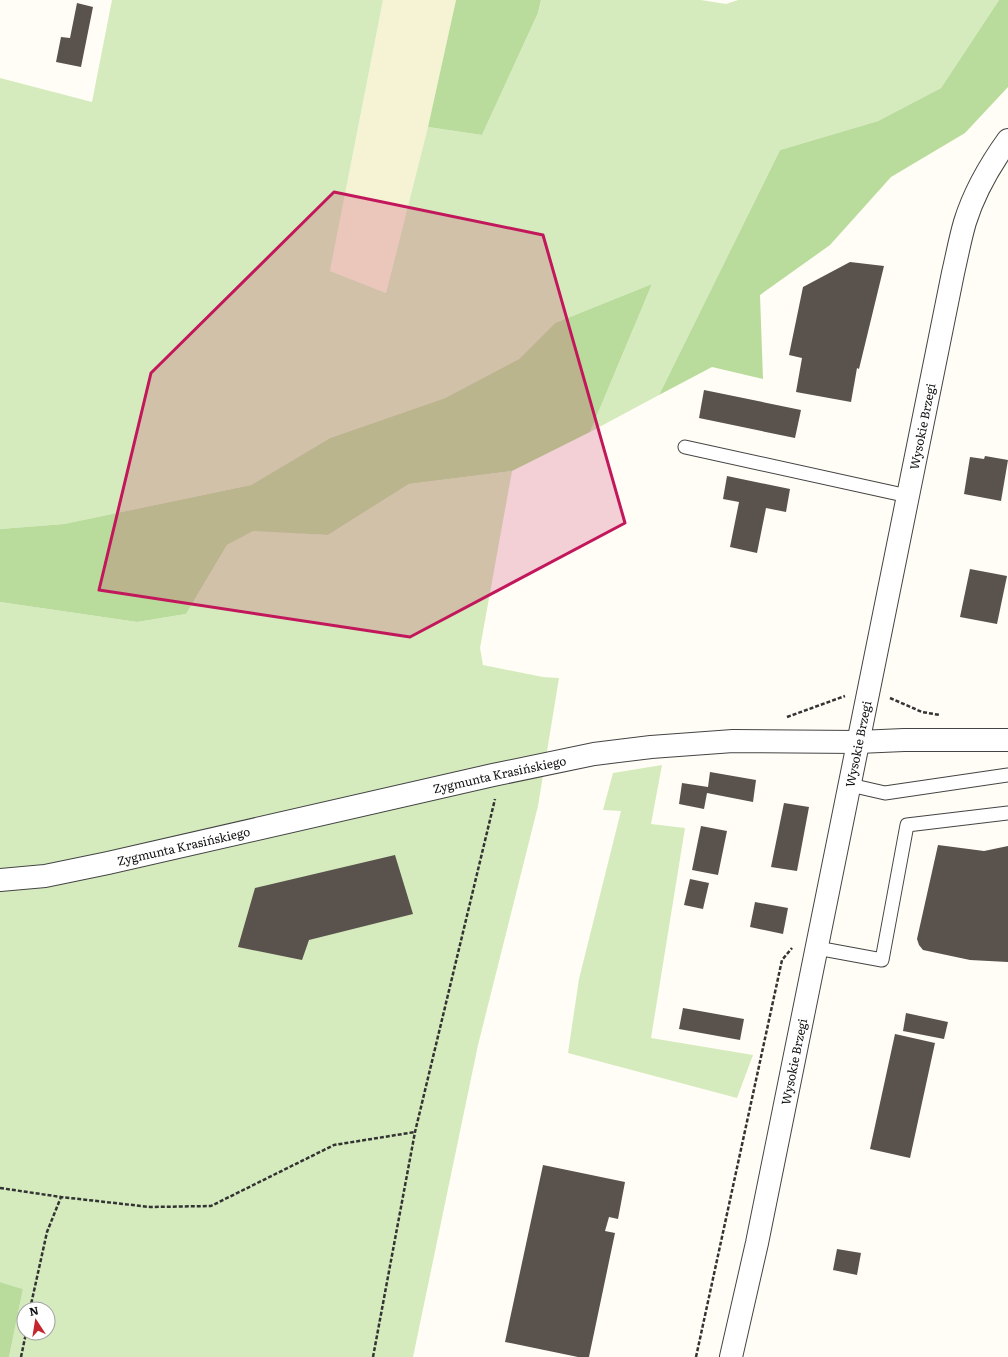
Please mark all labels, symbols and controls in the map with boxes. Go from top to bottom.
street label: Wysokie Brzegi [904,382,940,471]
street label: Wysokie Brzegi [840,699,875,789]
street label: Zygmunta Krasińskiego [431,751,568,797]
street label: Zygmunta Krasińskiego [115,822,252,870]
street label: Wysokie Brzegi [776,1017,811,1106]
north arrow [16,1301,56,1341]
text: N [28,1301,40,1319]

